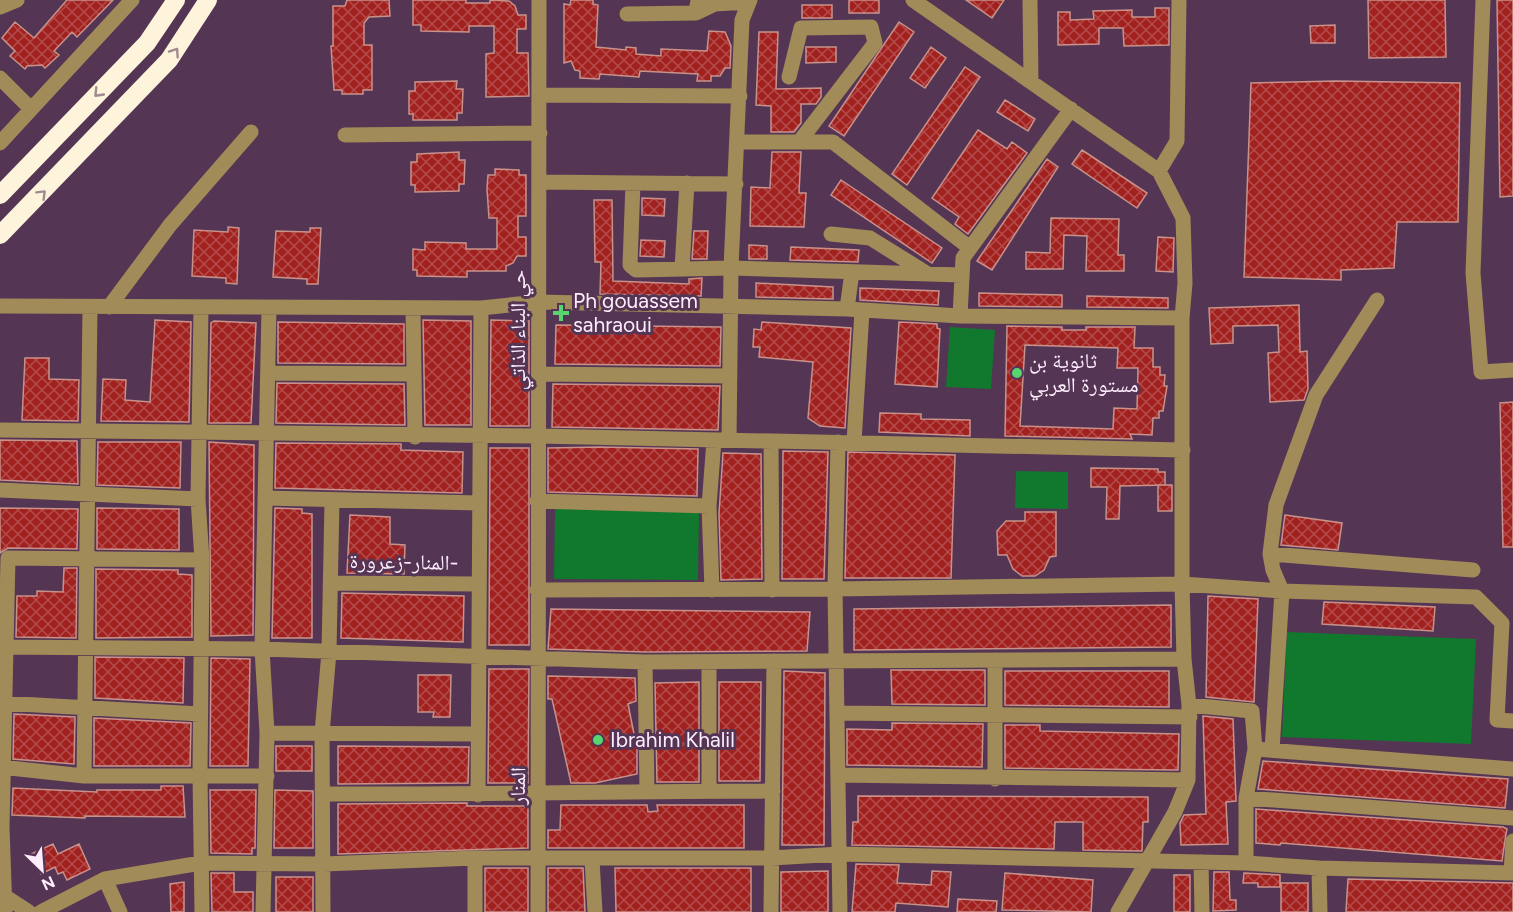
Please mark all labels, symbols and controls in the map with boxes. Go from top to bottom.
one-way arrow [167,47,178,58]
one-way arrow [95,85,106,96]
one-way arrow [34,191,45,202]
street label: حي البناء الذاتي [505,270,534,390]
place label: Ph gouassem sahraoui [573,288,698,337]
marker: Ph gouassem sahraoui [554,306,568,320]
place label: ثانوية بن مستورة العربي [1029,348,1139,401]
marker: ثانوية بن مستورة العربي [1010,366,1024,380]
street label: المنار-زعرورة- [349,548,459,575]
place label: Ibrahim Khalil [610,727,735,752]
marker: Ibrahim Khalil [591,733,605,747]
street label: المنار [505,767,530,806]
north arrow [12,840,72,900]
text: N [39,872,58,894]

